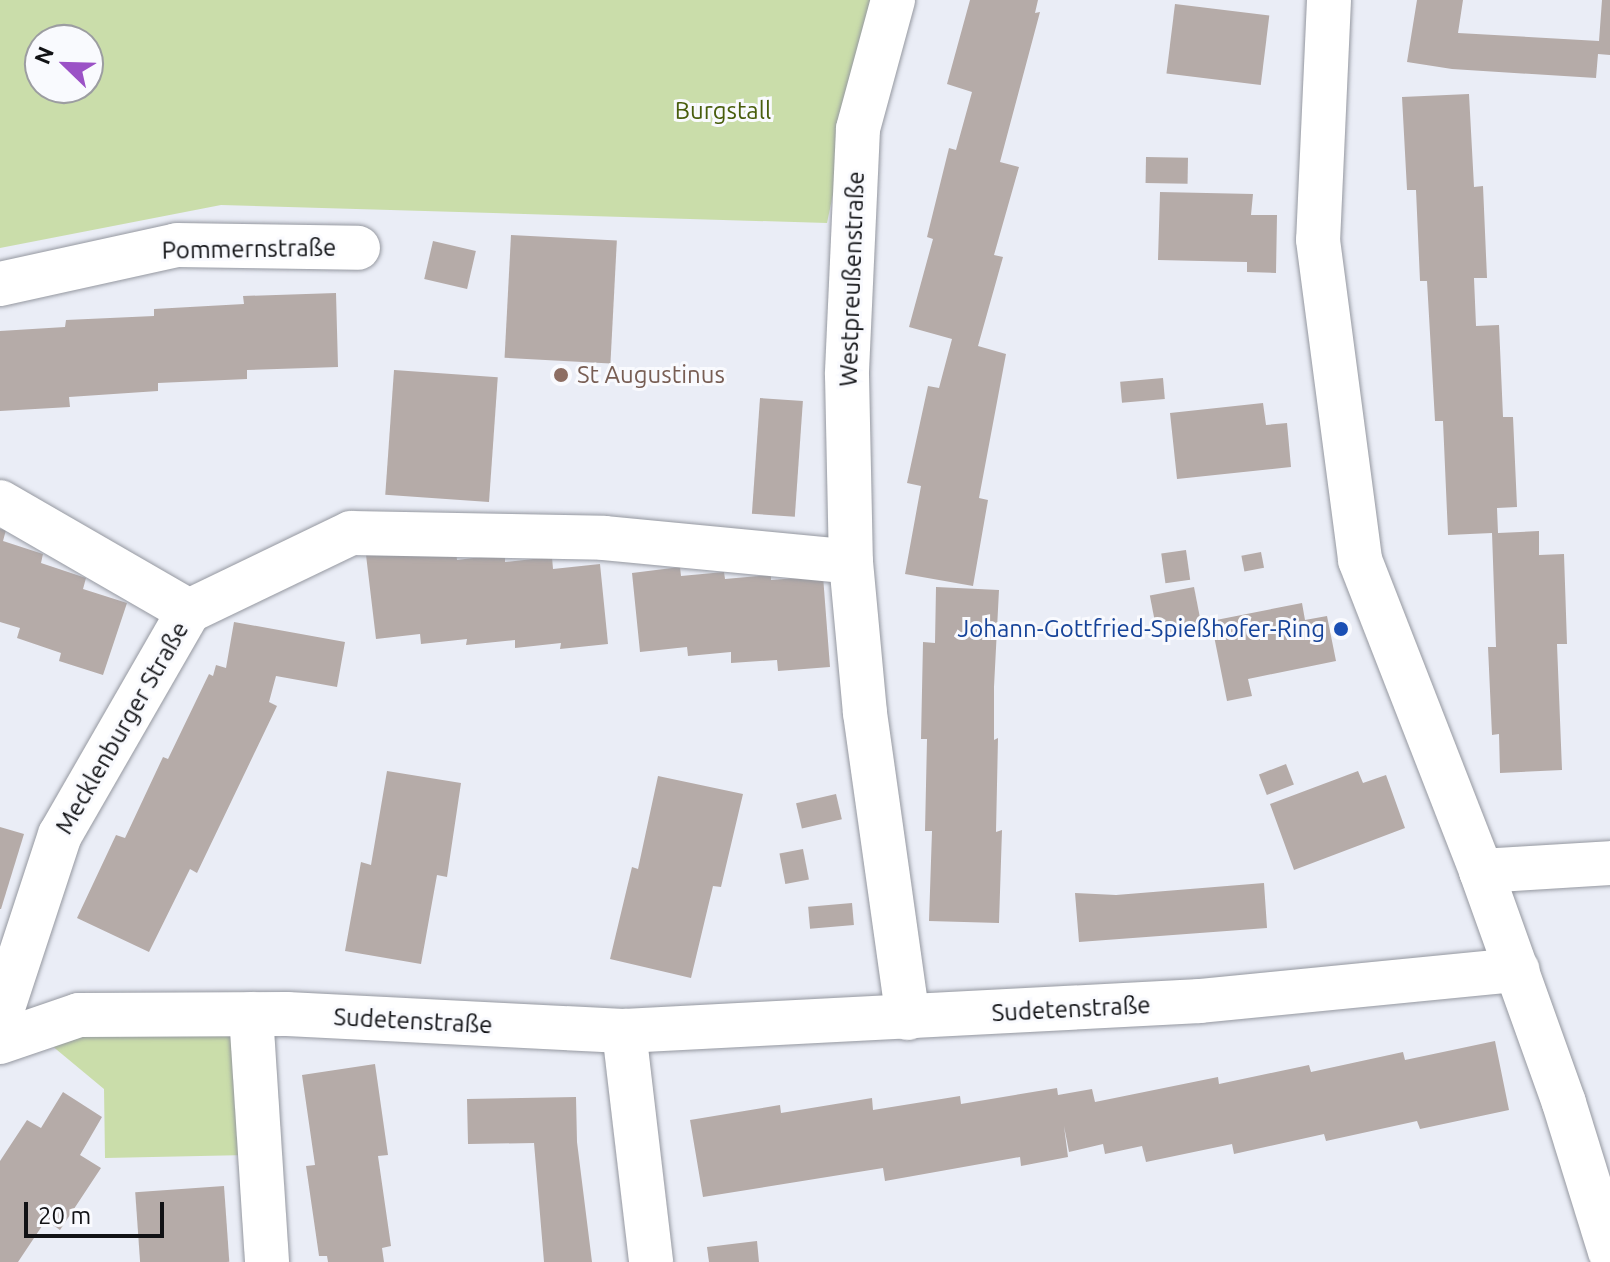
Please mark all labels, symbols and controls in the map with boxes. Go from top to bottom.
north arrow [24,24,104,104]
text: N [29,43,58,68]
park label: Burgstall [675,97,771,125]
street label: Westpreußenstraße [834,171,870,387]
street label: Pommernstraße [161,233,337,265]
place label: St Augustinus [577,361,725,389]
marker: St Augustinus [552,366,570,384]
place label: Johann-Gottfried-Spießhofer-Ring [957,615,1325,643]
street label: Mecklenburger Straße [49,617,195,839]
marker: Johann-Gottfried-Spießhofer-Ring [1332,620,1350,638]
street label: Sudetenstraße [991,990,1151,1028]
street label: Sudetenstraße [333,1002,493,1040]
scale bar [28,1186,168,1236]
text: 20 m [38,1202,91,1229]

